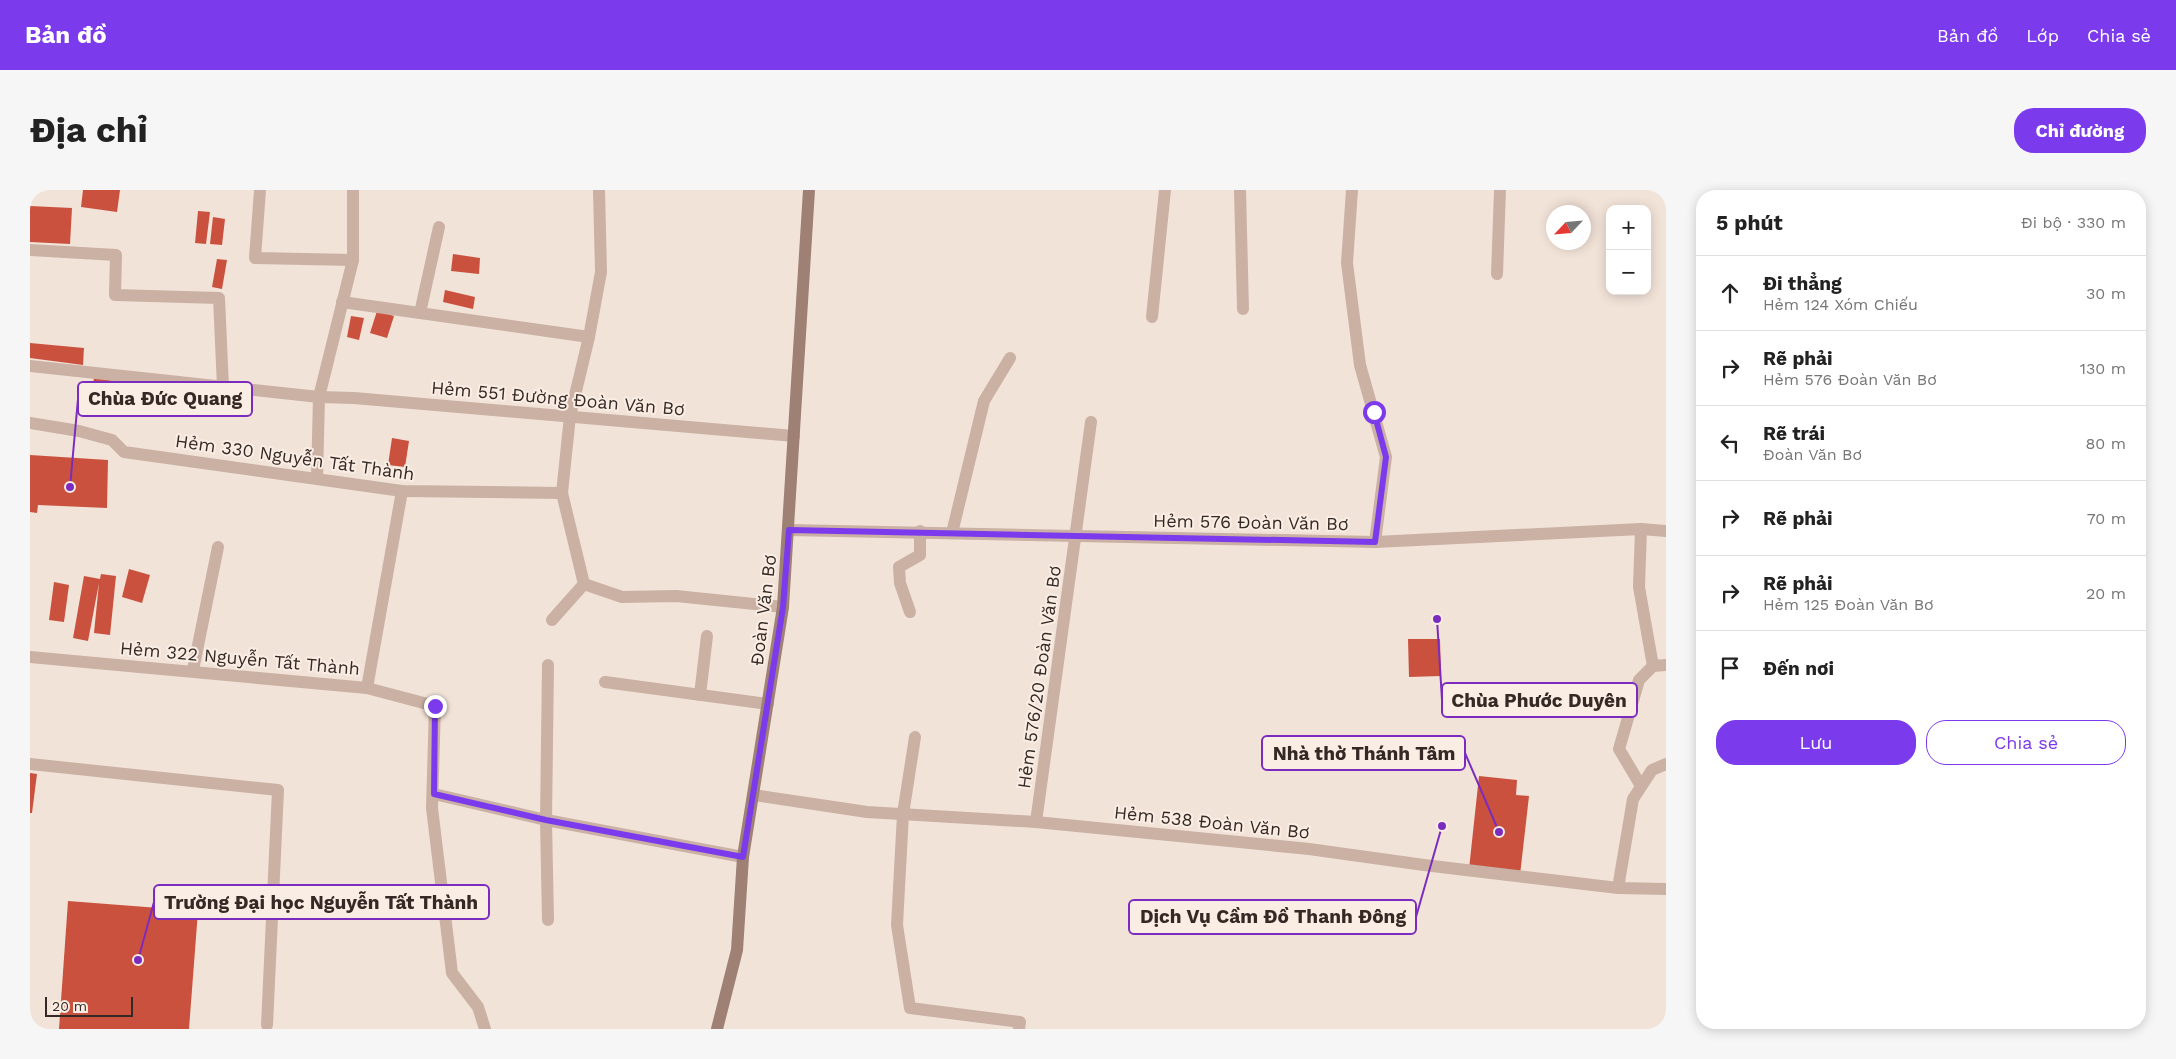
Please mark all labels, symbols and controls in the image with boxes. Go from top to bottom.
text: Bản đồ [25,21,107,49]
text: Bản đồ [1937,25,1998,46]
text: Lớp [2026,25,2059,46]
text: Chia sẻ [2087,25,2151,46]
button: Chỉ đường [2014,108,2146,153]
text: Địa chỉ [30,109,148,151]
north arrow [1546,205,1591,250]
map controls [1606,205,1651,295]
button: + [1606,205,1651,250]
text: 5 phút [1716,210,1783,235]
text: Đi bộ · 330 m [2021,213,2126,232]
button: − [1606,250,1651,295]
text: Đi thẳng [1763,272,1842,295]
icon: ahead [1716,279,1744,307]
text: 30 m [2086,284,2126,303]
text: Hẻm 124 Xóm Chiếu [1763,295,1918,314]
text: Rẽ phải [1763,347,1833,370]
icon: right [1716,354,1744,382]
text: 130 m [2080,359,2126,378]
text: Hẻm 576 Đoàn Văn Bơ [1763,370,1937,389]
street label: Hẻm 551 Đường Đoàn Văn Bơ [430,376,686,420]
callout: Chùa Đức Quang [78,382,252,416]
text: Chùa Đức Quang [88,387,242,410]
route start [1363,401,1386,424]
text: Rẽ trái [1763,422,1825,445]
icon: left [1716,429,1744,457]
street label: Hẻm 330 Nguyễn Tất Thành [174,430,416,484]
text: 80 m [2085,434,2126,453]
text: Đoàn Văn Bơ [1763,445,1862,464]
icon: right [1716,504,1744,532]
text: Rẽ phải [1763,507,1833,530]
text: 70 m [2087,509,2126,528]
street label: Hẻm 576 Đoàn Văn Bơ [1153,510,1349,534]
street label: Đoàn Văn Bơ [746,553,780,667]
street label: Hẻm 576/20 Đoàn Văn Bơ [1013,564,1065,790]
text: Rẽ phải [1763,572,1833,595]
icon: right [1716,579,1744,607]
text: 20 m [2086,584,2126,603]
text: Hẻm 125 Đoàn Văn Bơ [1763,595,1934,614]
street label: Hẻm 322 Nguyễn Tất Thành [119,637,361,679]
icon: arrive [1716,654,1744,682]
text: Đến nơi [1763,657,1834,680]
callout: Chùa Phước Duyên [1442,683,1637,717]
text: Chùa Phước Duyên [1451,689,1627,712]
route end [424,695,447,718]
button: Lưu [1716,720,1916,765]
button: Chia sẻ [1926,720,2126,765]
callout: Nhà thờ Thánh Tâm [1262,736,1465,770]
text: Nhà thờ Thánh Tâm [1273,742,1455,765]
street label: Hẻm 538 Đoàn Văn Bơ [1113,801,1311,843]
callout: Trường Đại học Nguyễn Tất Thành [154,885,489,919]
text: Trường Đại học Nguyễn Tất Thành [164,891,478,914]
callout: Dịch Vụ Cầm Đồ Thanh Đông [1129,900,1416,934]
text: Dịch Vụ Cầm Đồ Thanh Đông [1140,905,1406,928]
scale bar [45,994,132,1017]
text: 20 m [52,998,87,1014]

